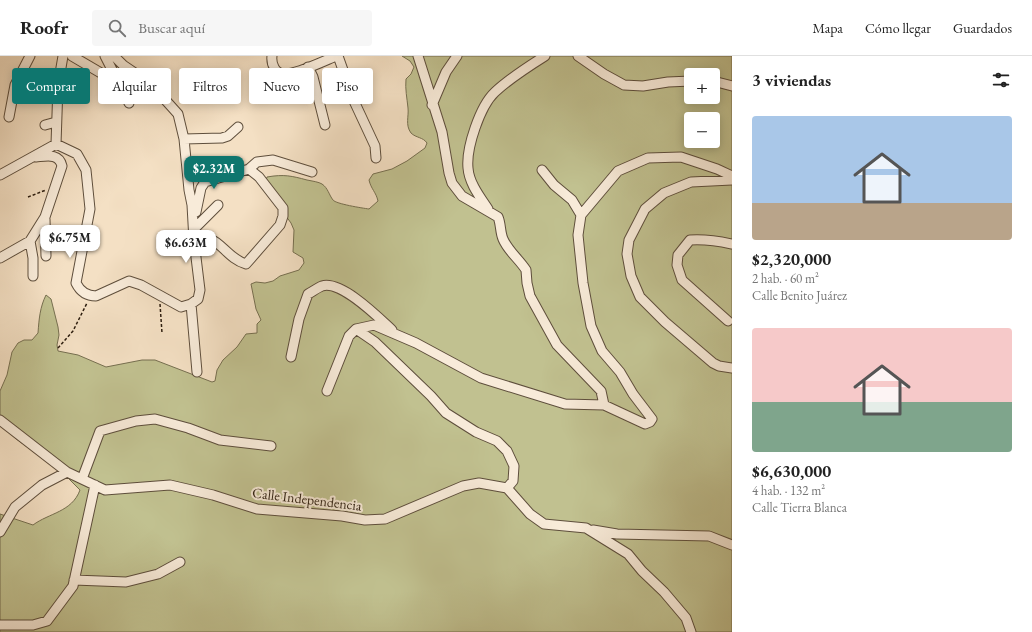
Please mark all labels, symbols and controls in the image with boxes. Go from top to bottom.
search box [92,10,372,46]
text: Roofr [20,15,68,40]
icon: search [106,17,128,39]
text: Buscar aquí [138,18,205,37]
text: Mapa [812,19,843,37]
text: Cómo llegar [865,19,931,37]
text: Guardados [953,19,1012,37]
chip: Comprar [12,68,90,104]
chip: Alquilar [98,68,171,104]
chip: Filtros [179,68,241,104]
chip: Nuevo [249,68,314,104]
chip: Piso [322,68,373,104]
map controls [684,68,720,148]
button: + [684,68,720,104]
text: 3 viviendas [752,69,831,91]
icon: filters [990,69,1012,91]
button: − [684,112,720,148]
icon: home [846,142,918,214]
pin: $2.32M [181,156,247,190]
text: $2.32M [193,160,235,177]
pin: $6.75M [37,225,103,259]
text: $6.75M [49,229,91,246]
pin: $6.63M [153,230,219,264]
text: $6.63M [165,234,207,251]
text: $2,320,000 [752,248,831,270]
text: 2 hab. · 60 m² [752,270,819,287]
text: Calle Benito Juárez [752,287,847,304]
icon: home [846,354,918,426]
text: $6,630,000 [752,460,831,482]
text: 4 hab. · 132 m² [752,482,825,499]
street label: Calle Independencia [251,483,363,515]
text: Calle Tierra Blanca [752,499,847,516]

